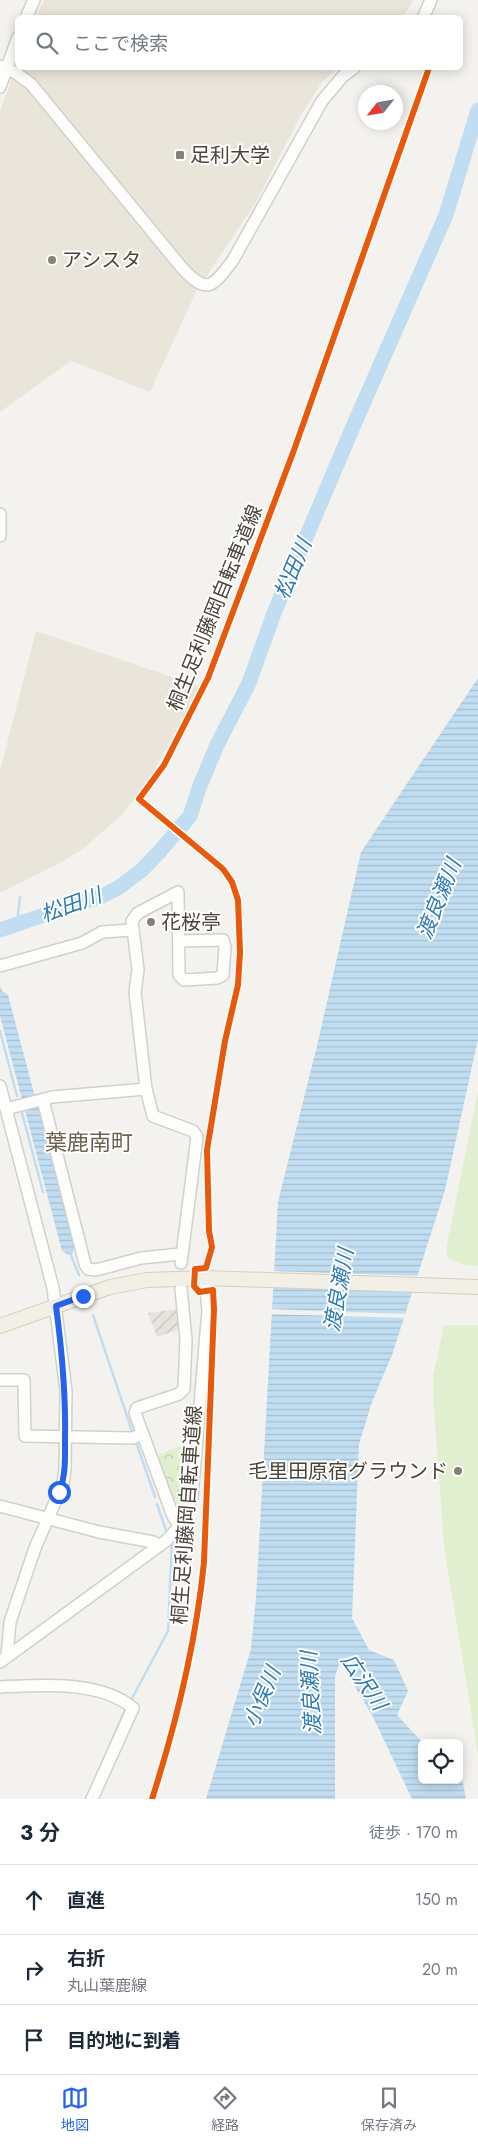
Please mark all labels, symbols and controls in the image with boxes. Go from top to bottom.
search box [15,15,463,70]
icon: search [33,29,61,57]
text: ここで検索 [73,30,168,57]
north arrow [358,85,403,130]
place label: 足利大学 [190,141,270,170]
marker: 足利大学 [174,149,186,161]
place label: アシスタ [62,246,141,275]
marker: アシスタ [46,254,58,266]
street label: 桐生足利藤岡自転車道線 [160,501,270,715]
water label: 松田川 [267,532,320,604]
water label: 渡良瀬川 [409,853,469,944]
water label: 松田川 [36,879,108,930]
place label: 花桜亭 [161,908,221,937]
marker: 花桜亭 [145,916,157,928]
district label: 葉鹿南町 [45,1126,133,1158]
water label: 渡良瀬川 [317,1244,361,1334]
route end [72,1285,95,1308]
street label: 桐生足利藤岡自転車道線 [165,1404,209,1626]
place label: 毛里田原宿グラウンド [248,1457,448,1486]
marker: 毛里田原宿グラウンド [452,1465,464,1477]
route start [48,1481,71,1504]
water label: 広沢川 [334,1647,395,1718]
water label: 渡良瀬川 [294,1648,328,1736]
water label: 小俣川 [236,1660,289,1732]
map controls [418,1739,463,1784]
button: locate [418,1739,463,1784]
text: 3 分 [20,1818,60,1848]
text: 徒歩 · 170 m [369,1821,458,1844]
icon: ahead [20,1886,48,1914]
text: 直進 [67,1887,105,1914]
text: 150 m [415,1888,458,1911]
text: 右折 [67,1945,105,1972]
icon: right [20,1956,48,1984]
text: 20 m [422,1958,458,1981]
text: 丸山葉鹿線 [67,1974,147,1997]
icon: arrive [20,2026,48,2054]
text: 目的地に到着 [67,2027,181,2054]
tab: 地図 [61,2084,89,2135]
tab: 経路 [211,2084,239,2135]
tab: 保存済み [361,2084,417,2135]

